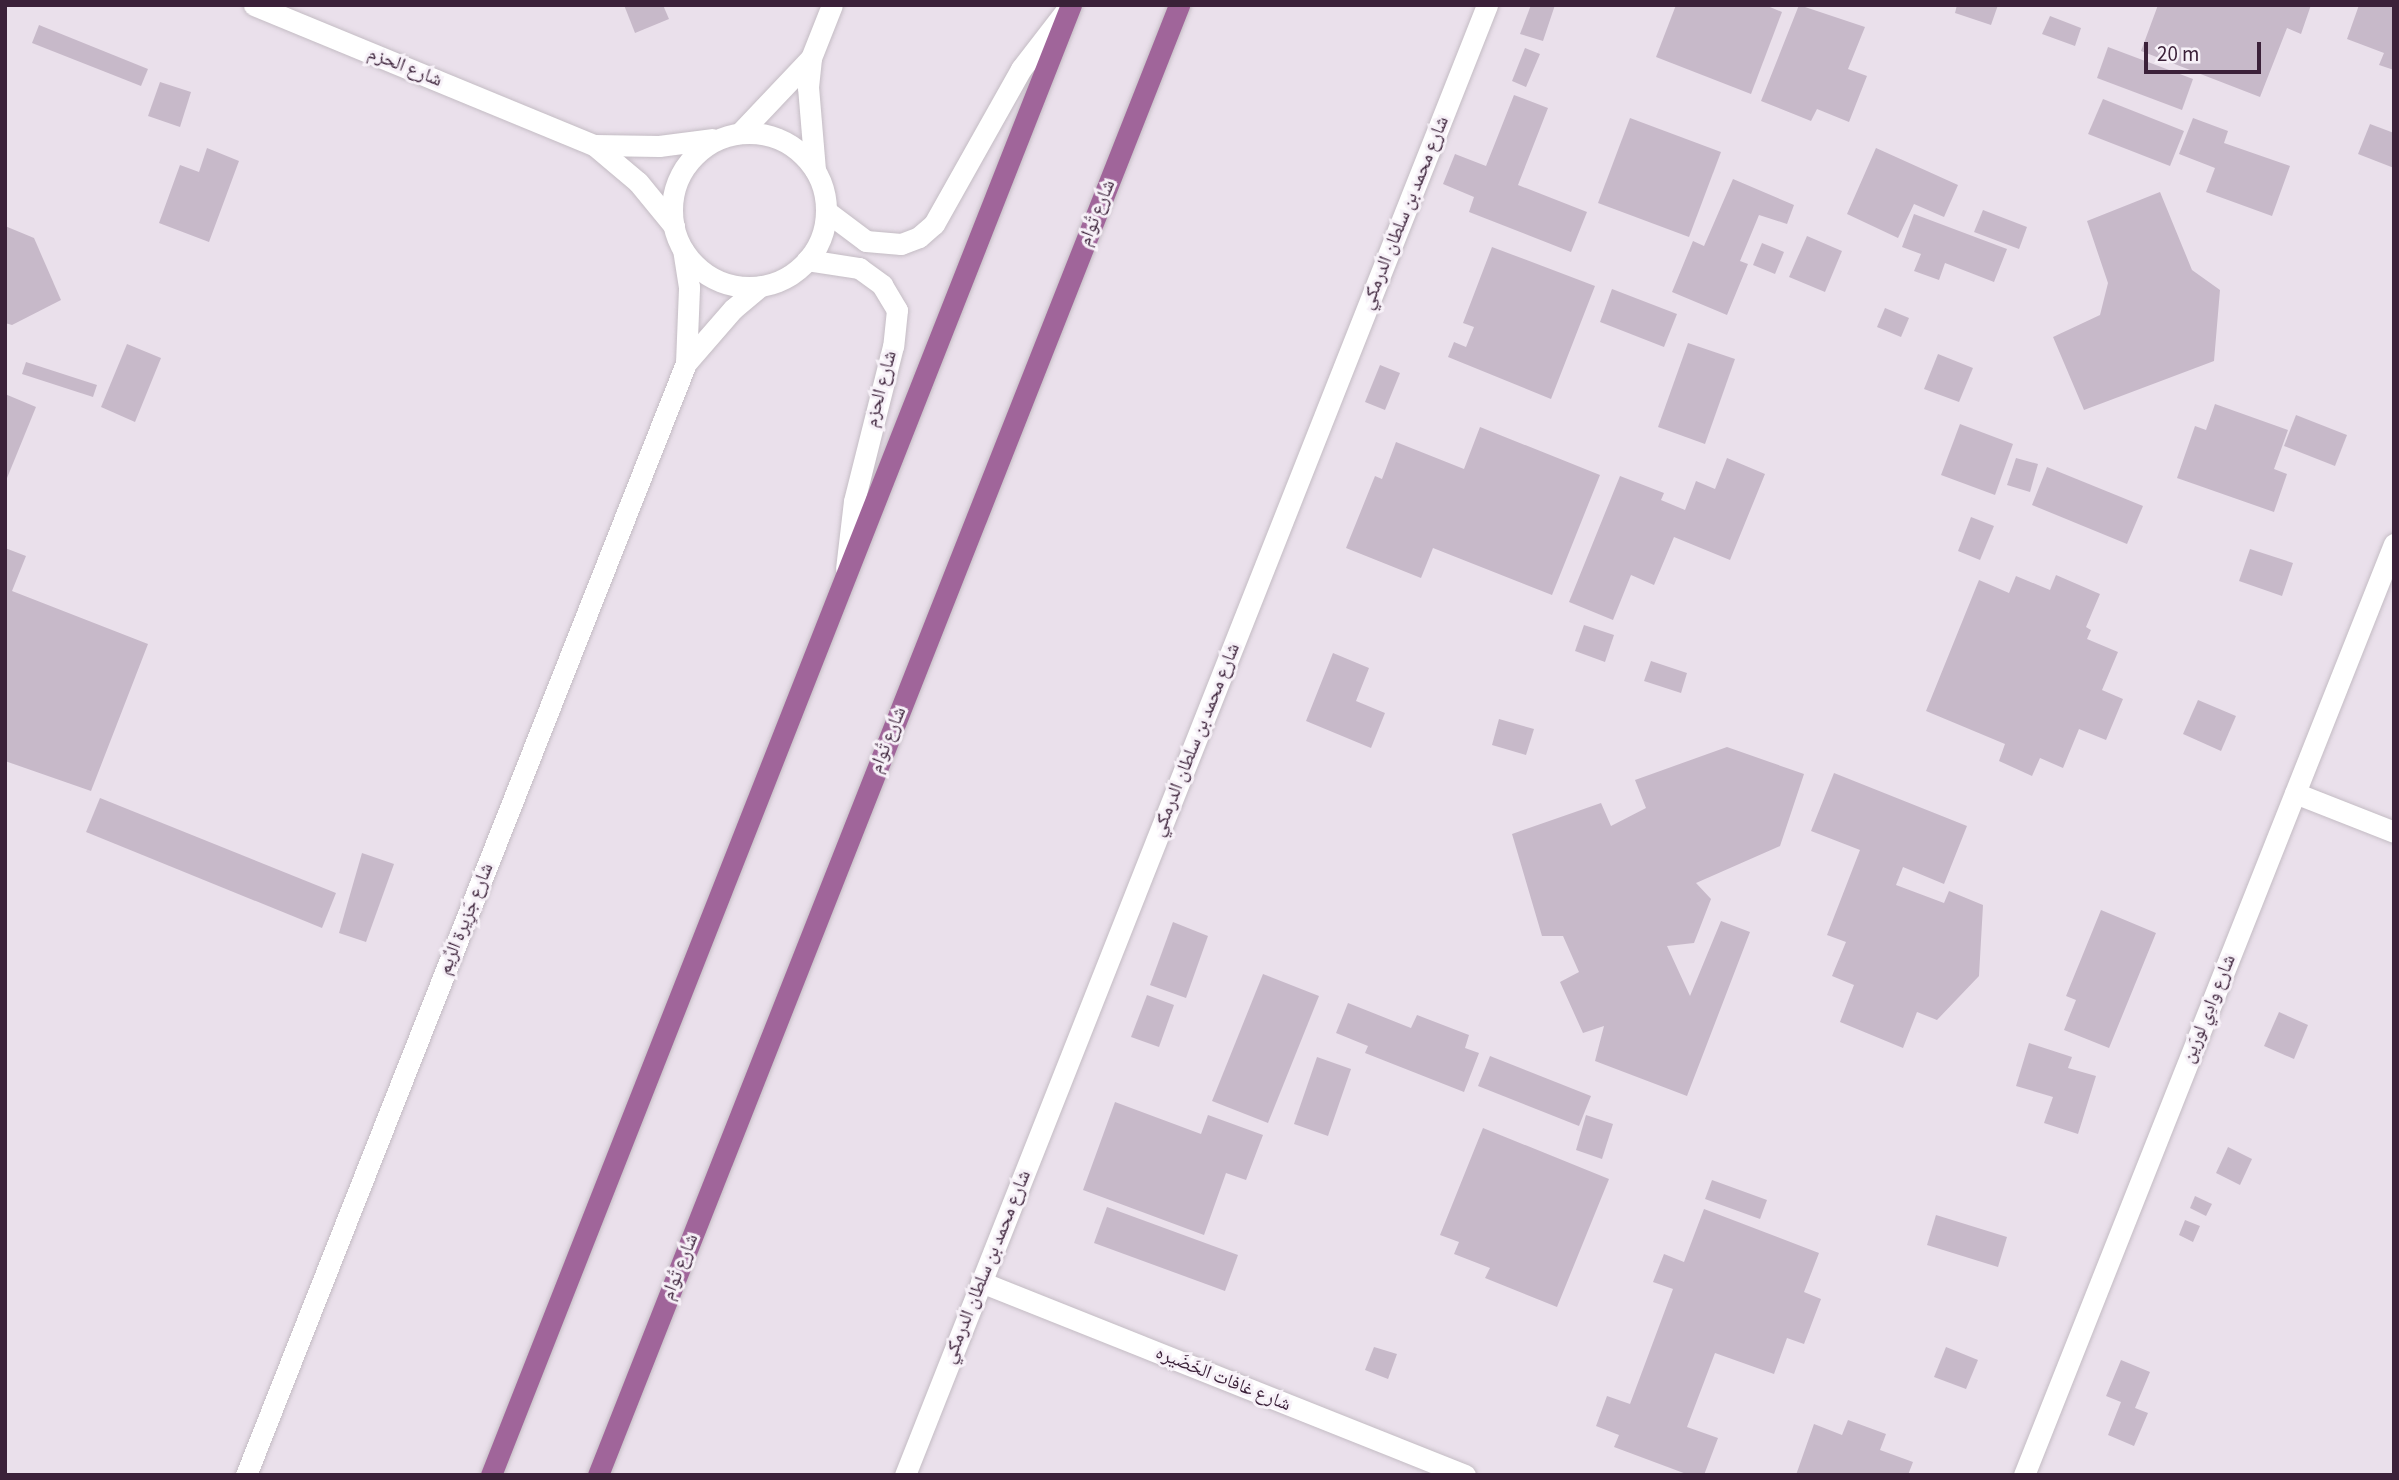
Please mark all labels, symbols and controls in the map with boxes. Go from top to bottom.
scale bar [2147,28,2264,72]
text: 20 m [2157,39,2199,69]
street label: شارع الحزم [365,42,445,92]
street label: شارع محمد بن سلطان الدرمكي [1356,113,1454,313]
street label: شارع تُوام [1073,177,1121,249]
street label: شارع الحزم [860,348,902,430]
street label: شارع محمد بن سلطان الدرمكي [1147,640,1245,840]
street label: شارع تُوام [864,704,912,776]
street label: شارع جَزِيرة الرِّيم [433,860,499,978]
street label: شارع وادِي لورَين [2177,952,2241,1066]
street label: شارع محمد بن سلطان الدرمكي [938,1167,1036,1367]
street label: شارع تُوام [656,1231,704,1303]
street label: شارع غافات الخَضَيره [1152,1341,1294,1417]

